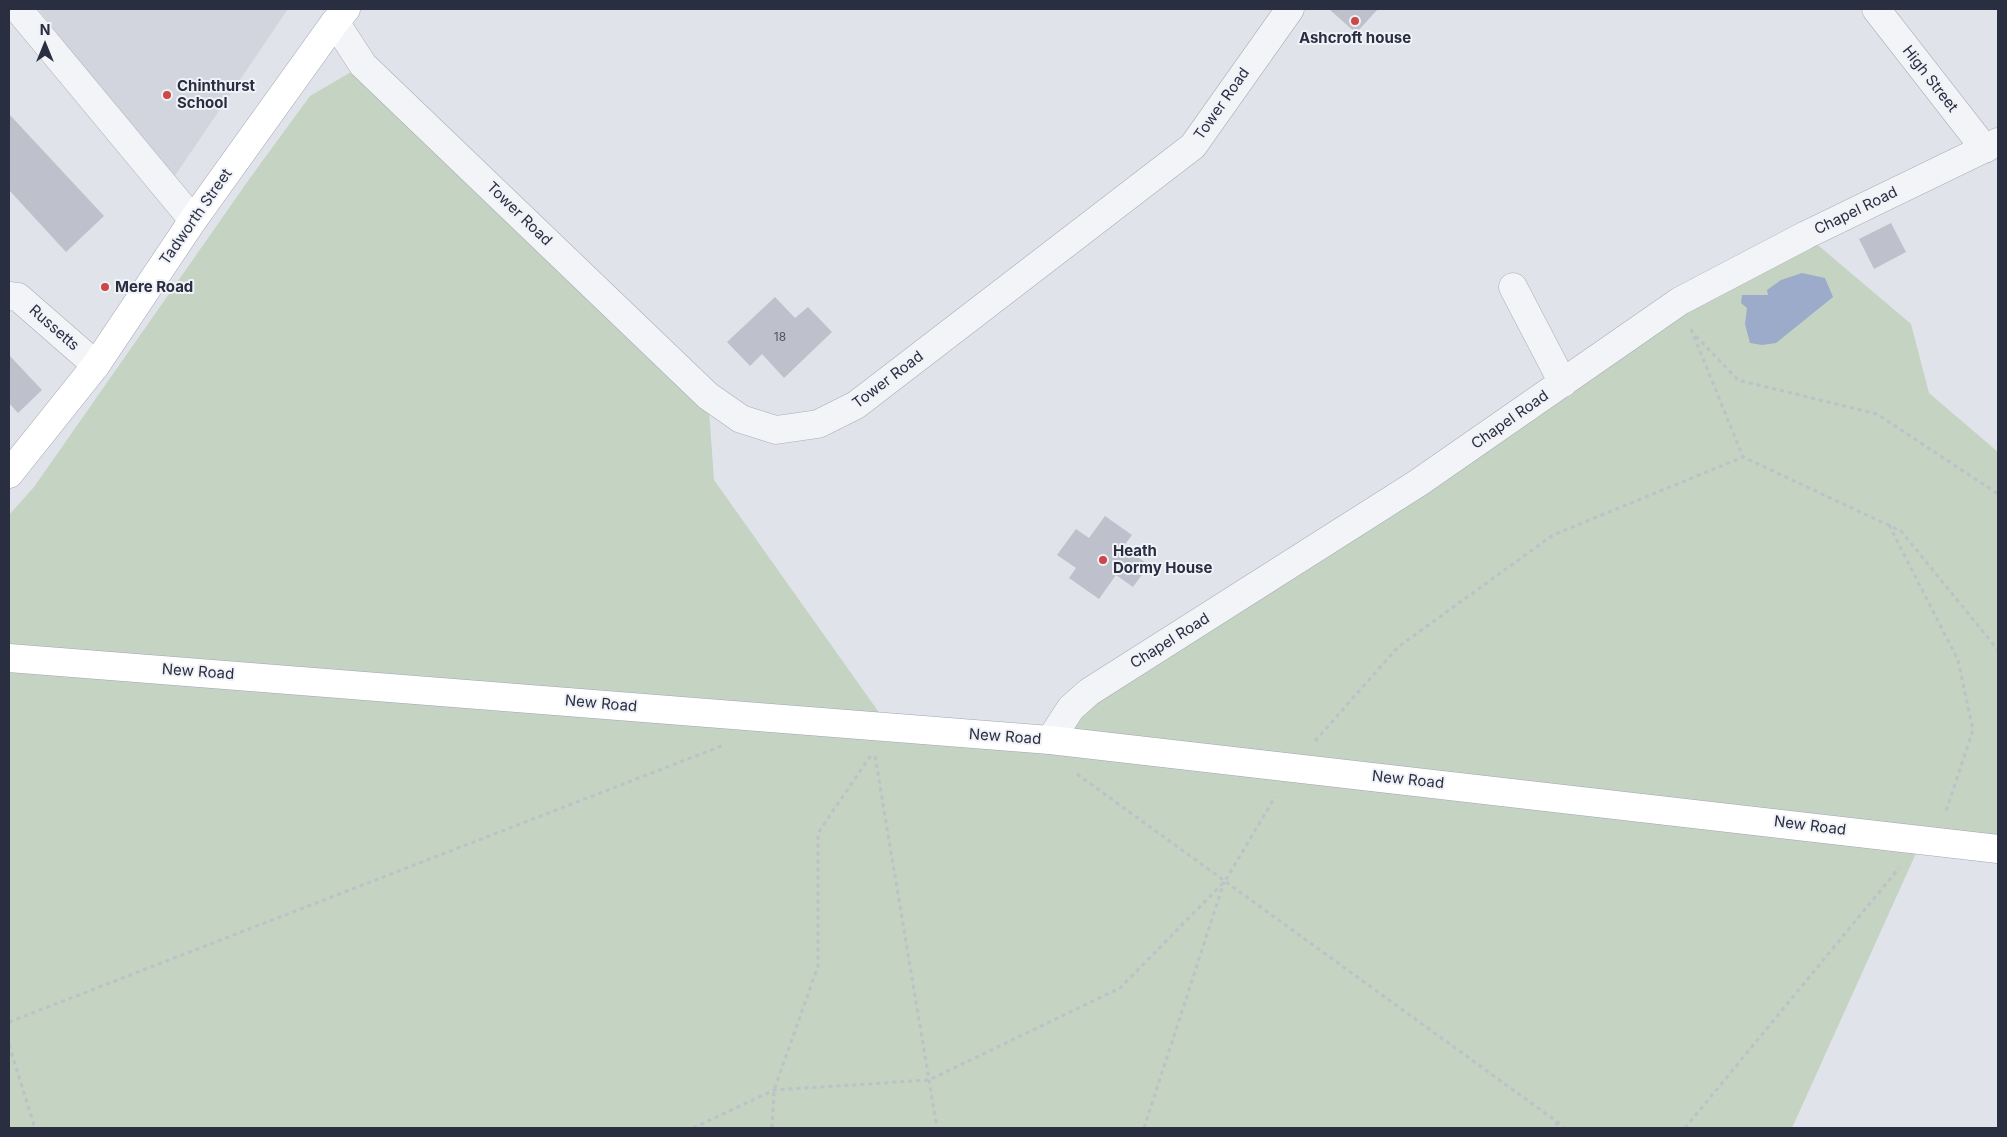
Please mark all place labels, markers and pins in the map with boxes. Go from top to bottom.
marker: Ashcroft house [1349,15,1361,27]
place label: Ashcroft house [1299,29,1411,47]
place label: Chinthurst School [177,77,255,112]
marker: Chinthurst School [161,89,173,101]
place label: Mere Road [115,278,193,296]
marker: Mere Road [99,281,111,293]
place label: Heath Dormy House [1113,542,1212,577]
marker: Heath Dormy House [1097,554,1109,566]

